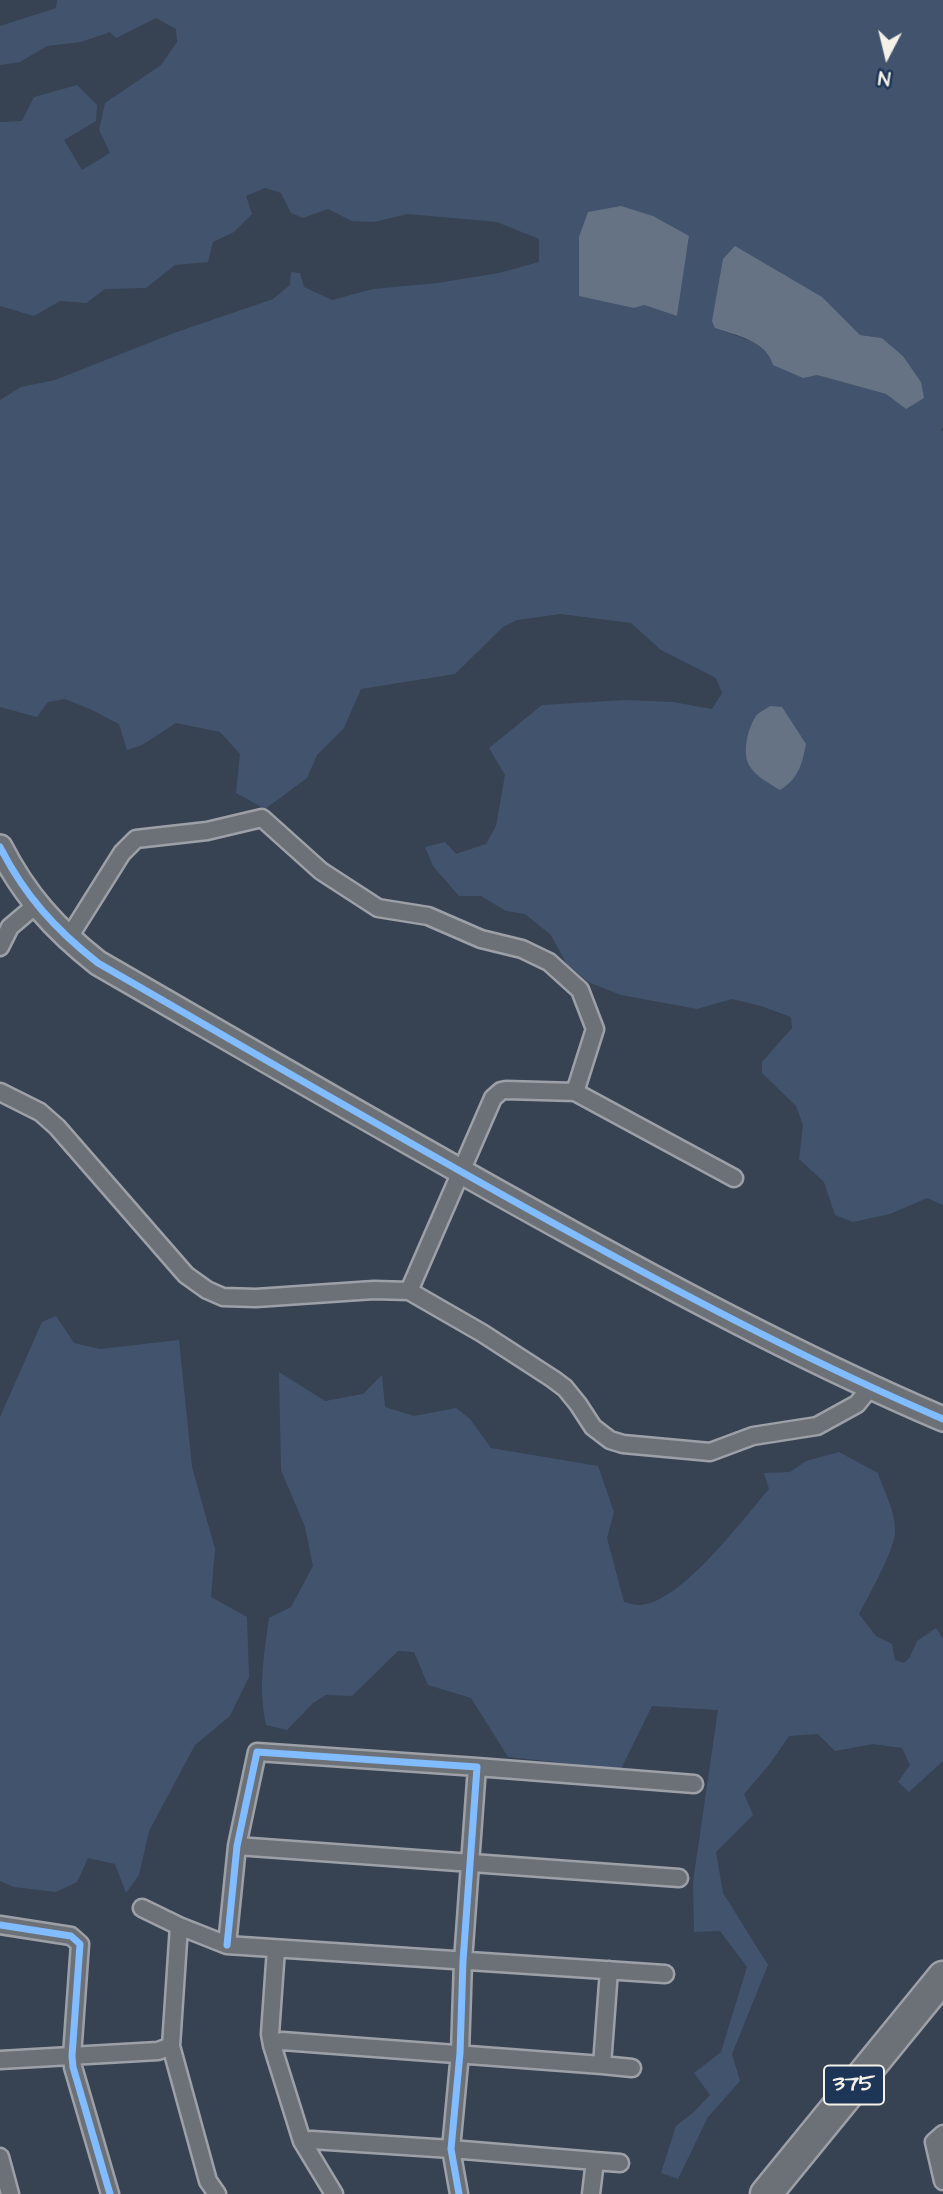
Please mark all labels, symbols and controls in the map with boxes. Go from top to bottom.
north arrow [852,21,922,91]
text: N [877,63,892,91]
road number: 375 [824,2066,884,2104]

